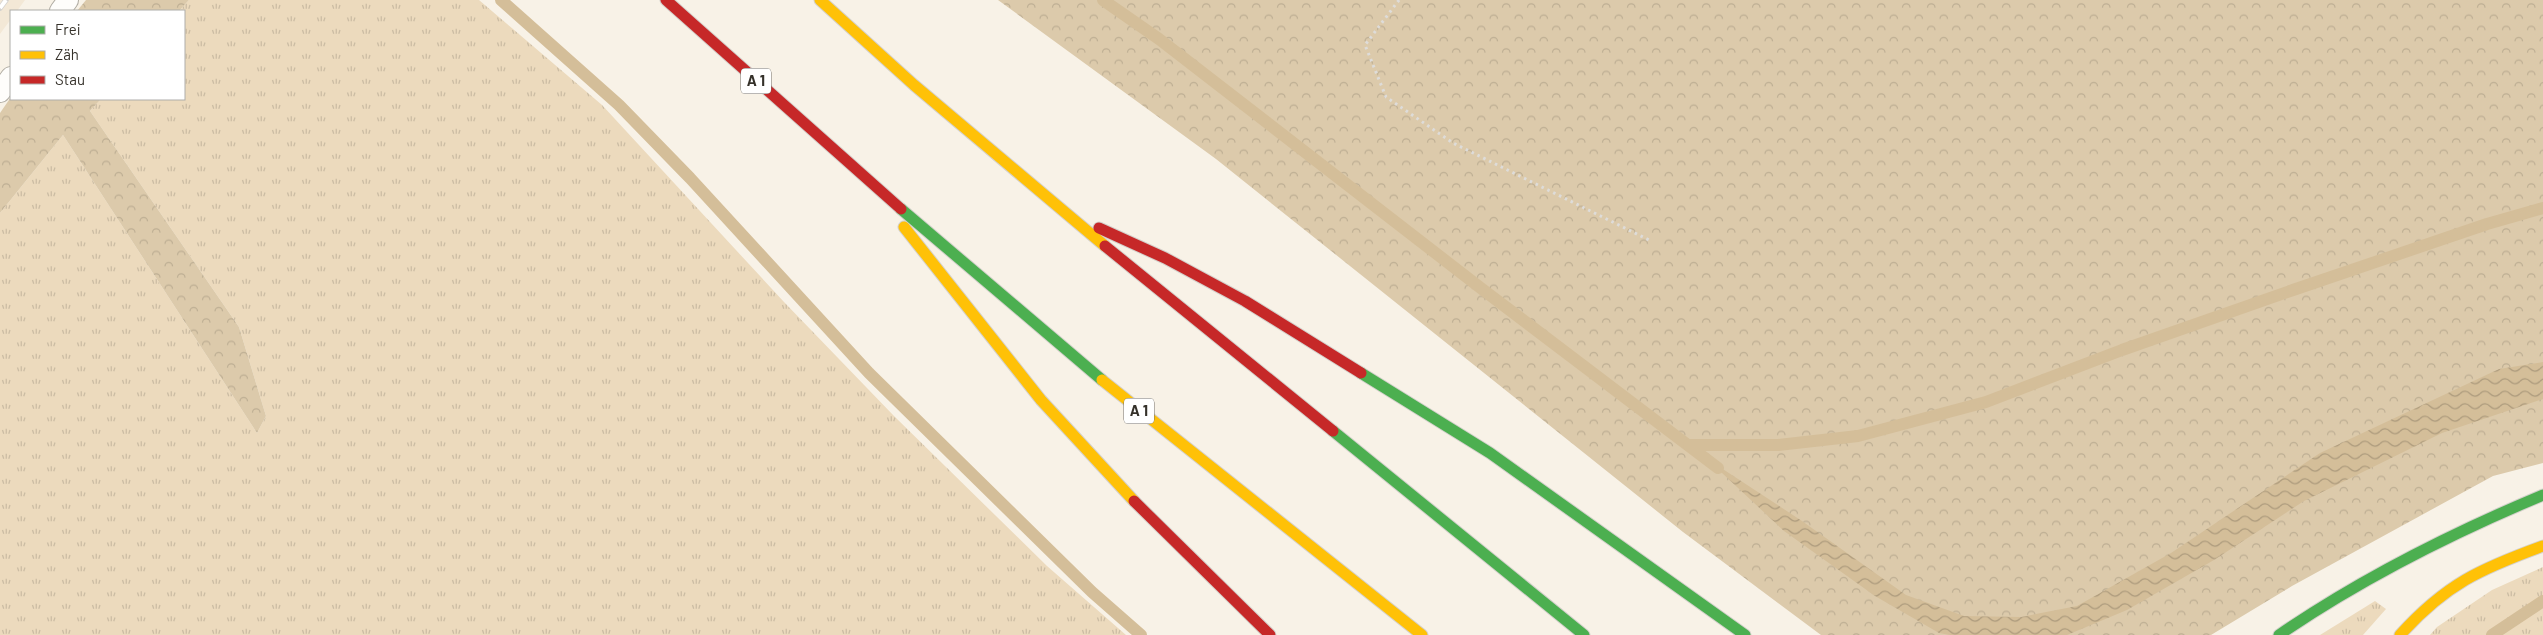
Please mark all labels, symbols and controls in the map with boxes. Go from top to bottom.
legend [10,10,185,100]
text: Frei [55,20,81,38]
text: Zäh [55,45,79,63]
road number: A 1 [741,68,771,94]
text: Stau [55,70,85,88]
road number: A 1 [1124,398,1154,424]

